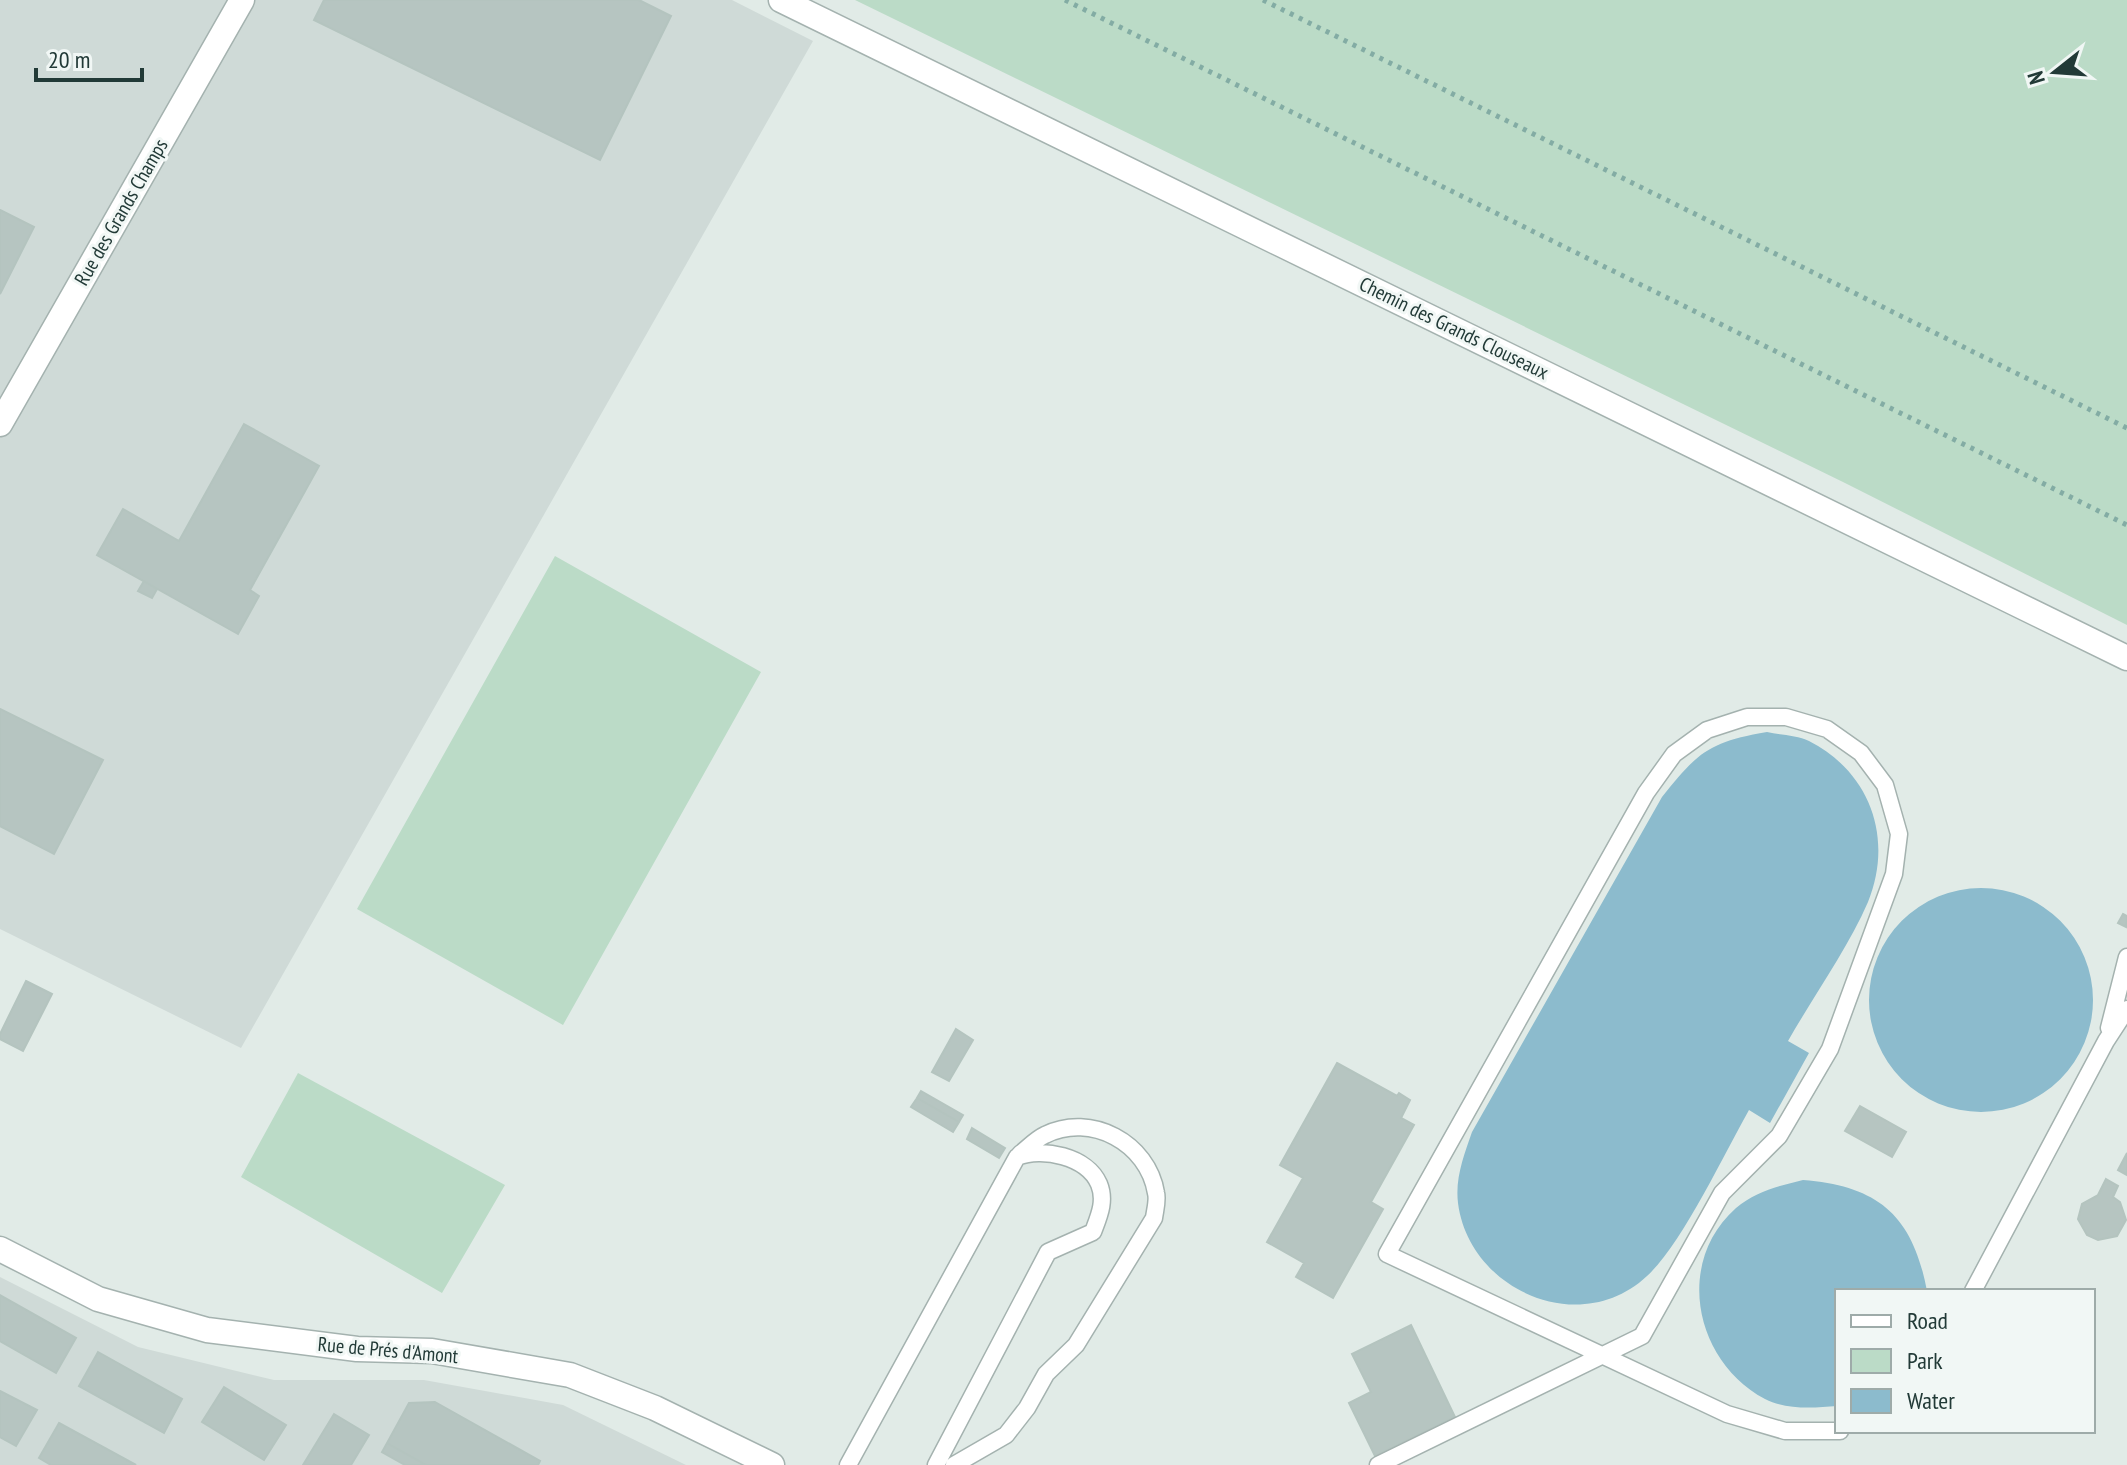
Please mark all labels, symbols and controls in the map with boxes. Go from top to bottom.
scale bar [36,32,142,82]
north arrow [2015,32,2095,112]
text: 20 m [48,44,90,75]
text: N [2021,68,2051,88]
street label: Rue des Grands Champs [69,134,174,290]
street label: Chemin des Grands Clouseaux [1355,271,1553,385]
legend [1835,1289,2095,1433]
text: Road [1907,1305,1948,1336]
street label: Rue de Prés d'Amont [317,1331,460,1369]
text: Park [1907,1345,1943,1376]
text: Water [1907,1385,1955,1416]

